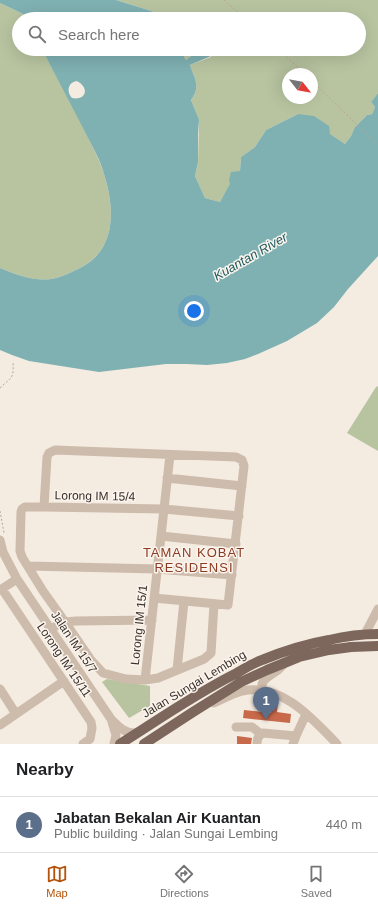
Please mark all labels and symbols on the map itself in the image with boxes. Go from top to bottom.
north arrow [282,68,318,104]
water label: Kuantan River [211,229,290,284]
your location [184,301,204,321]
street label: Lorong IM 15/4 [55,488,136,504]
district label: TAMAN KOBAT RESIDENSI [143,545,245,575]
street label: Lorong IM 15/1 [128,584,150,666]
street label: Jalan IM 15/7 [48,608,100,676]
street label: Lorong IM 15/11 [34,620,94,700]
street label: Jalan Sungai Lembing [139,647,249,721]
pin: 1 [253,687,279,720]

